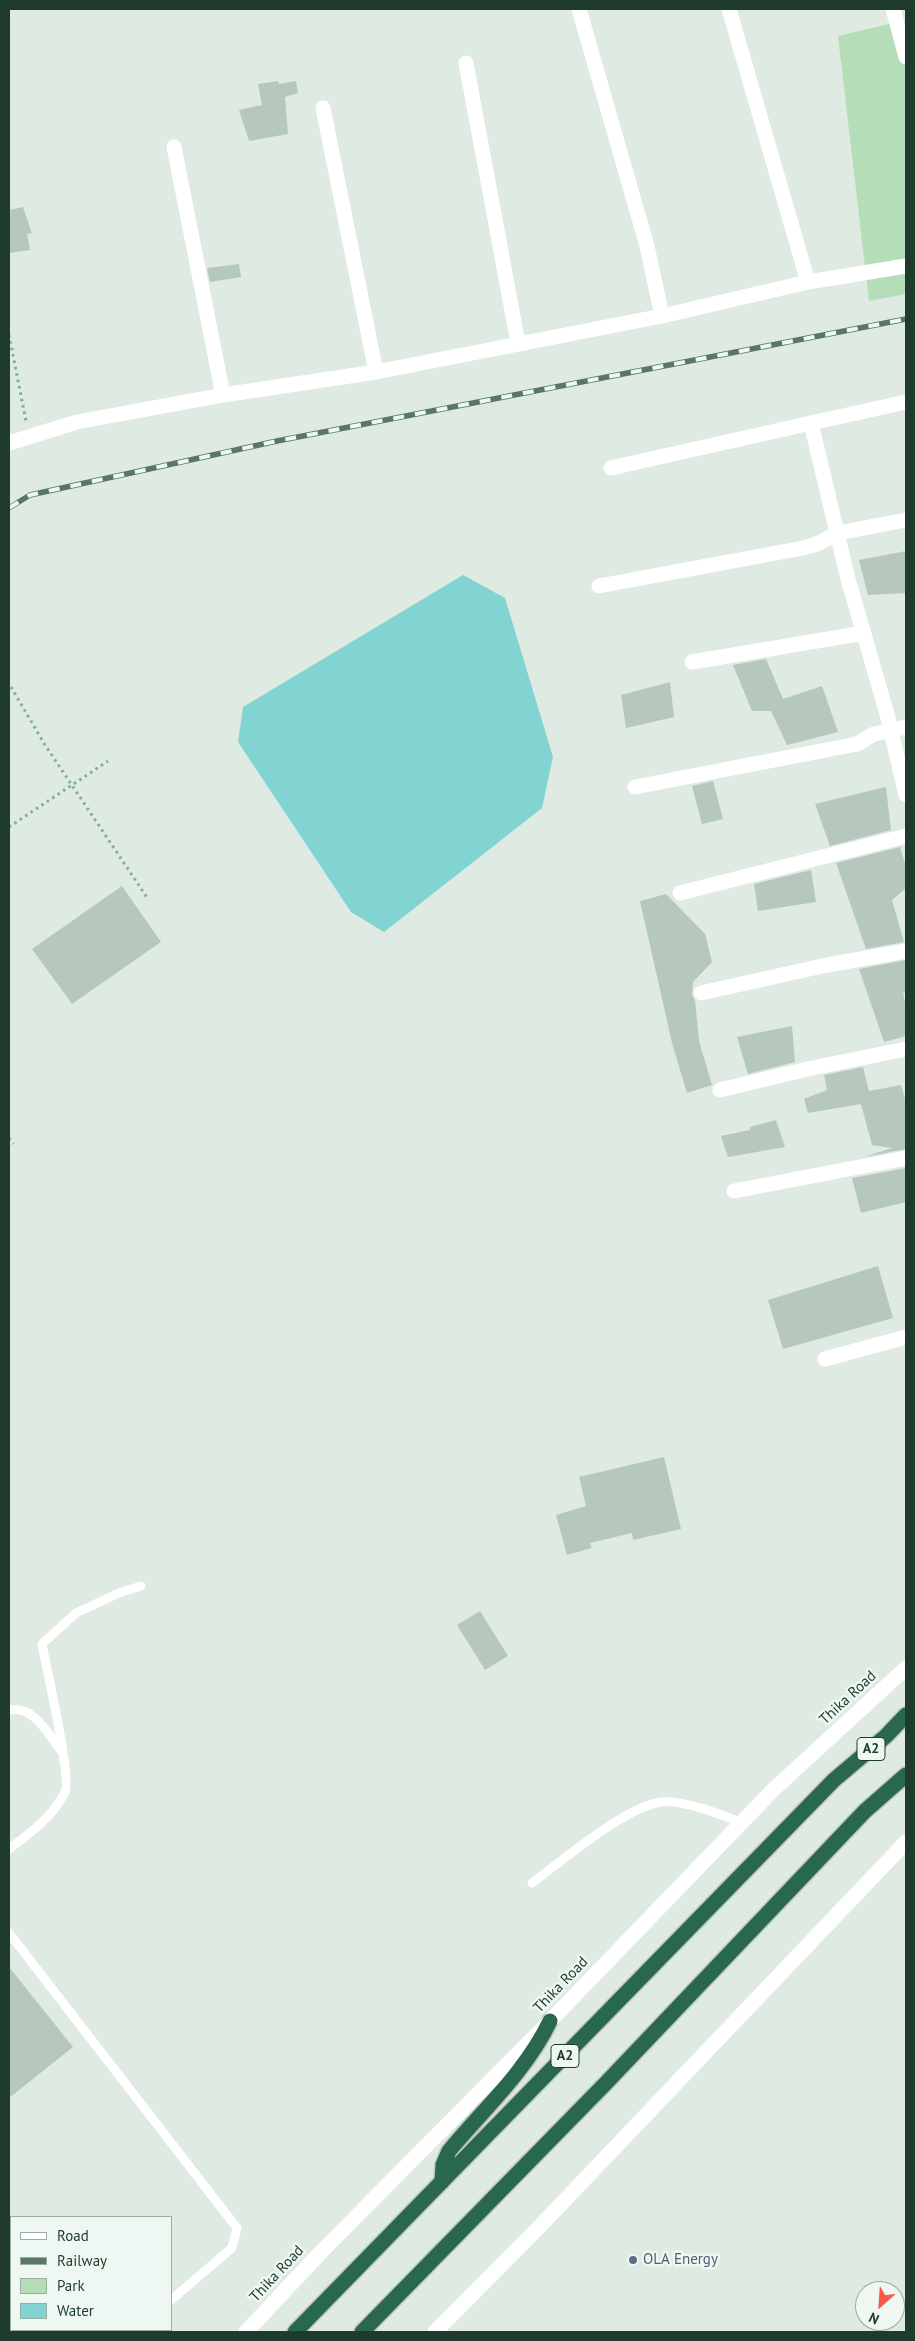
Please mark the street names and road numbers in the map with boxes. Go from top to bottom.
street label: Thika Road [816,1667,880,1729]
road number: A2 [857,1738,885,1760]
street label: Thika Road [530,1953,592,2017]
road number: A2 [551,2044,579,2068]
street label: Thika Road [246,2242,308,2306]

